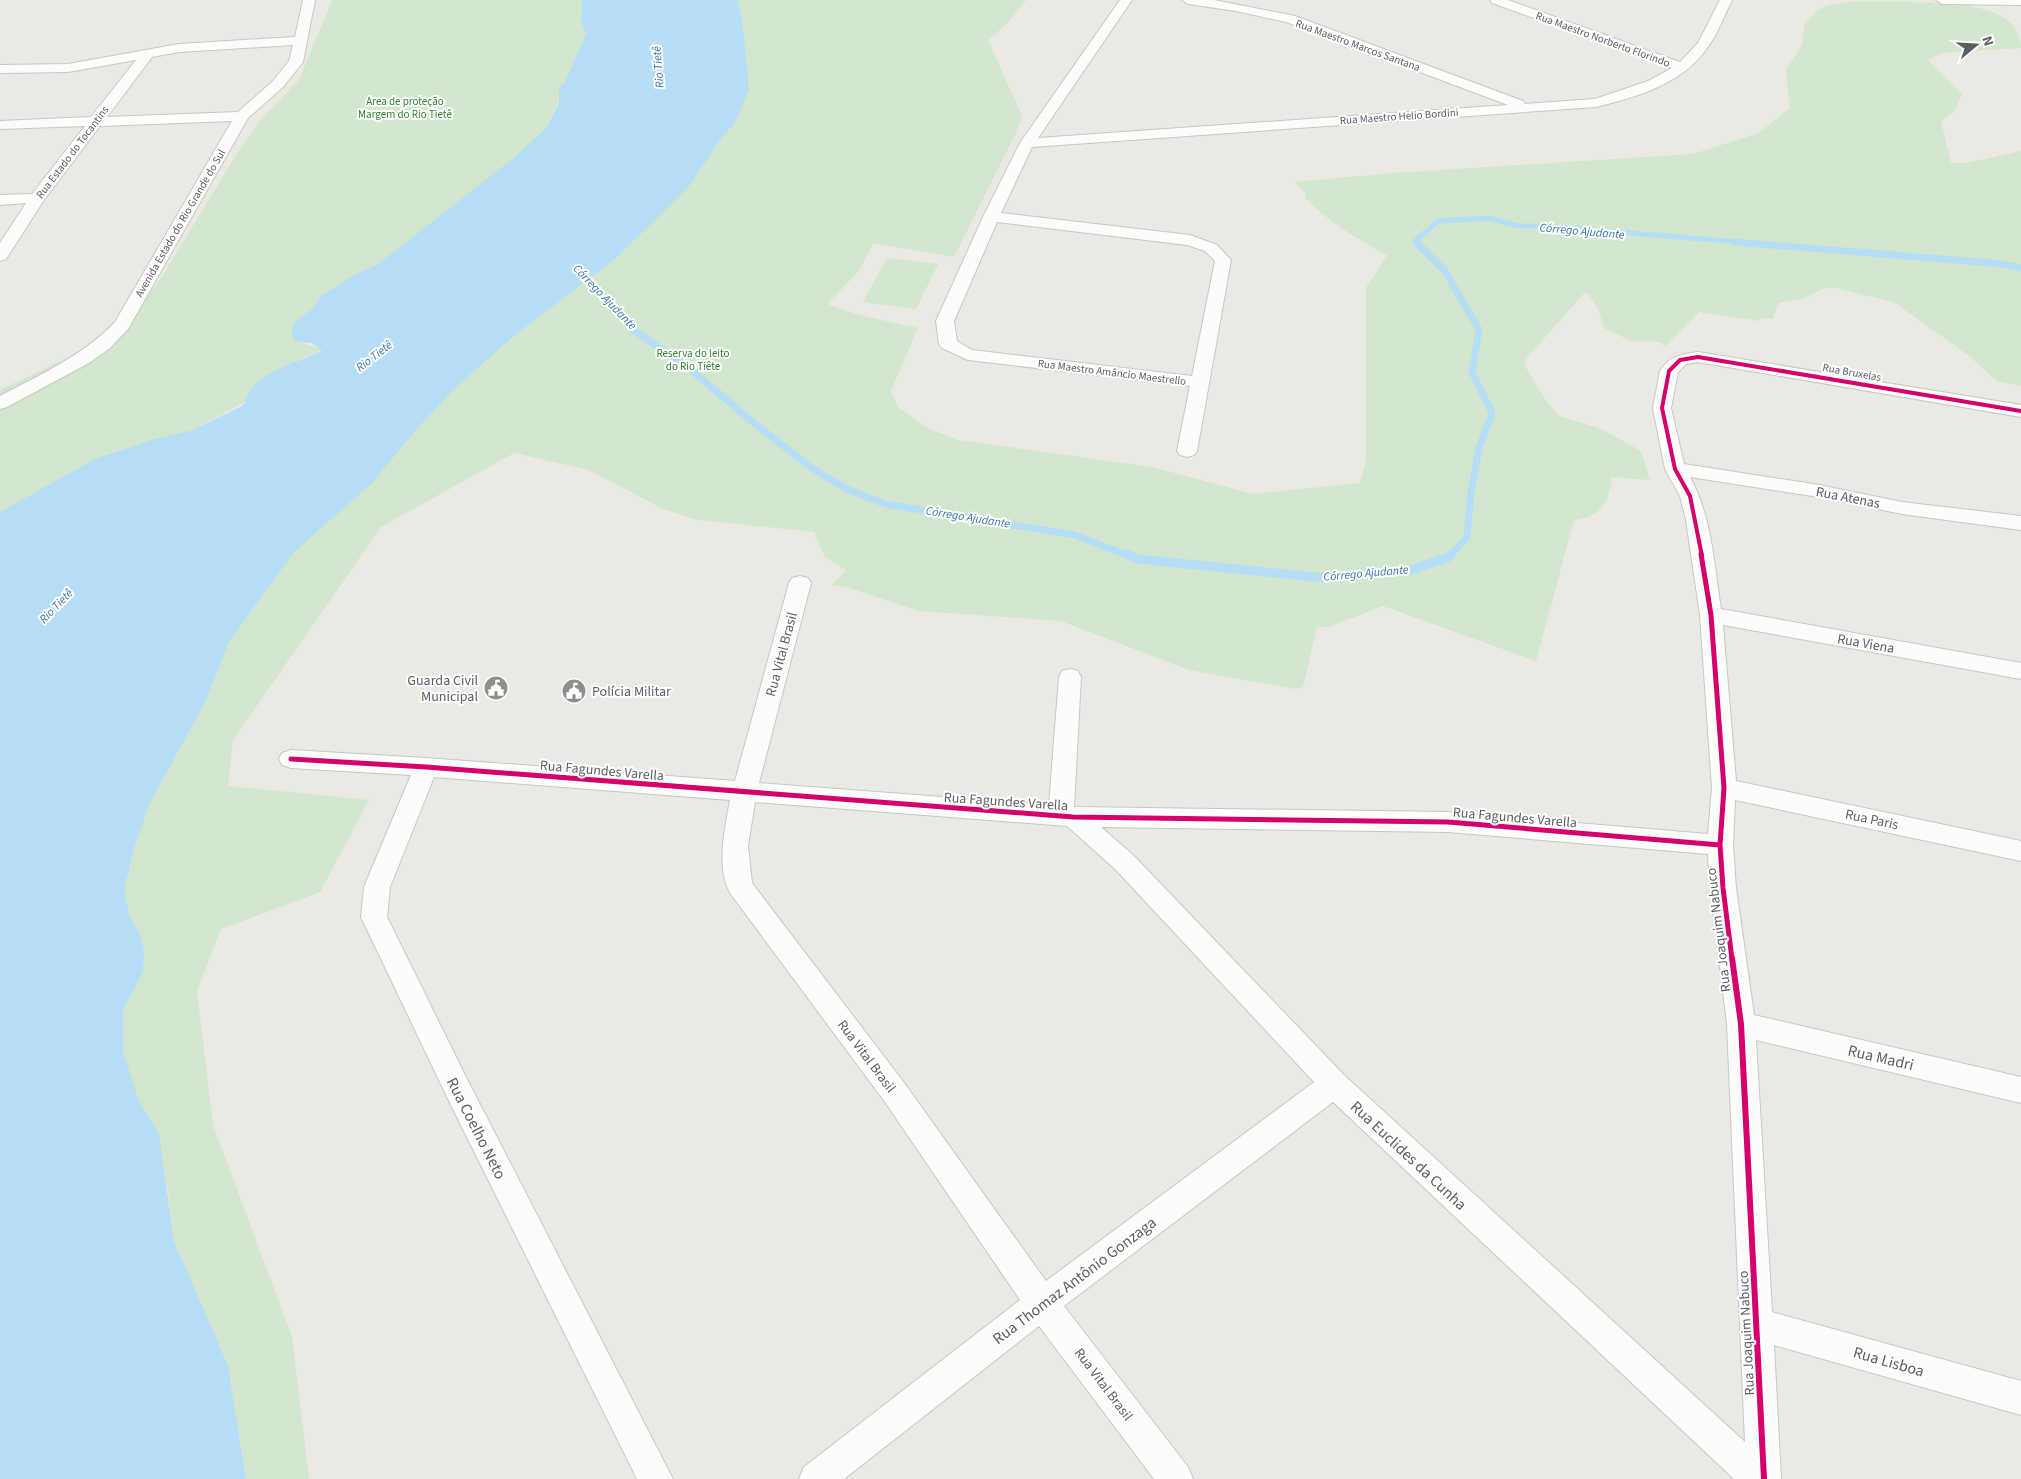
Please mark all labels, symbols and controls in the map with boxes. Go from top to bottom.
street label: Rua Maestro Norberto Florindo [1534,8,1672,71]
street label: Rua Maestro Marcos Santana [1293,16,1422,75]
north arrow [1951,20,2001,70]
text: N [1976,34,1998,49]
water label: Rio Tietê [648,45,669,89]
park label: Area de proteção Margem do Rio Tietê [358,94,452,122]
street label: Rua Estado do Tocantins [33,103,112,202]
street label: Rua Maestro Helio Bordini [1339,105,1459,128]
street label: Avenida Estado do Rio Grande do Sul [132,146,229,300]
water label: Córrego Ajudante [1539,219,1625,244]
water label: Córrego Ajudante [569,261,641,334]
water label: Rio Tietê [352,337,396,376]
park label: Reserva do leito do Rio Tiête [656,346,730,374]
street label: Rua Maestro Amâncio Maestrello [1037,356,1187,389]
street label: Rua Bruxelas [1821,360,1883,385]
street label: Rua Atenas [1814,482,1882,514]
water label: Córrego Ajudante [924,502,1012,533]
water label: Córrego Ajudante [1323,561,1410,586]
water label: Rio Tietê [36,585,77,627]
street label: Rua Vital Brasil [761,609,803,699]
street label: Rua Viena [1836,629,1896,659]
place label: Guarda Civil Municipal [407,671,478,707]
public building icon: Guarda Civil Municipal [483,675,509,701]
public building icon: Polícia Militar [561,678,587,704]
place label: Polícia Militar [592,682,671,702]
street label: Rua Fagundes Varella [539,756,665,786]
street label: Rua Fagundes Varella [943,788,1069,816]
street label: Rua Fagundes Varella [1452,803,1578,833]
street label: Rua Paris [1843,805,1900,835]
street label: Rua Joaquim Nabuco [1701,867,1737,993]
street label: Rua Vital Brasil [832,1016,901,1098]
street label: Rua Madri [1846,1040,1916,1076]
street label: Rua Coelho Neto [441,1074,511,1183]
street label: Rua Euclides da Cunha [1345,1096,1471,1215]
street label: Rua Thomaz Antônio Gonzaga [988,1212,1161,1350]
street label: Rua Joaquim Nabuco [1734,1270,1760,1396]
street label: Rua Lisboa [1851,1341,1927,1383]
street label: Rua Vital Brasil [1069,1344,1138,1426]

